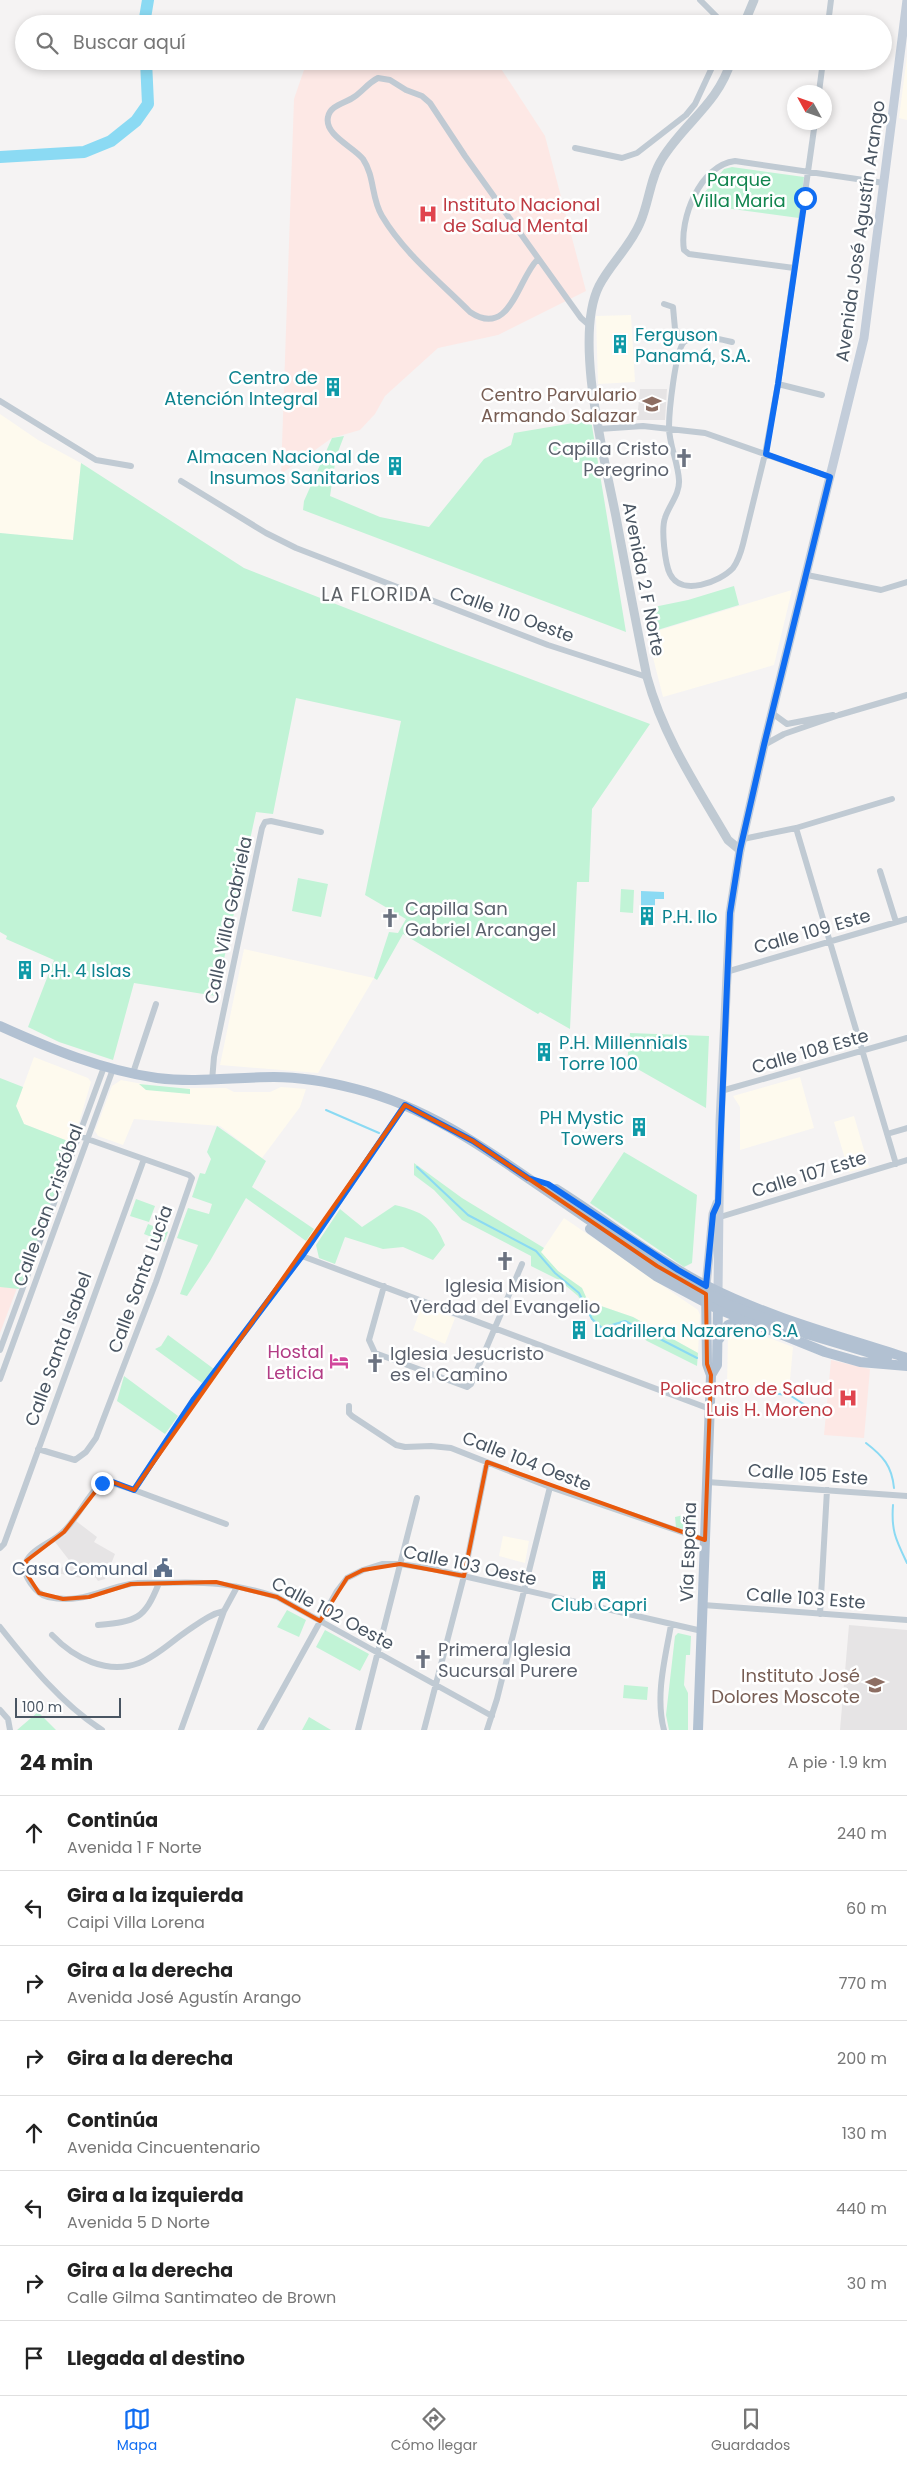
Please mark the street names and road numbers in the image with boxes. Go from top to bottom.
street label: Avenida José Agustín Arango [829,99,891,363]
street label: Avenida 2 F Norte [617,500,671,658]
street label: Calle 110 Oeste [446,580,578,648]
street label: Calle Villa Gabriela [198,834,258,1006]
street label: Calle 109 Este [751,902,873,960]
street label: Calle 108 Este [749,1022,871,1080]
street label: Calle San Cristóbal [7,1120,89,1290]
street label: Calle 107 Este [748,1145,870,1203]
street label: Calle Santa Lucía [102,1202,178,1356]
street label: Calle Santa Isabel [18,1268,98,1430]
street label: Calle 104 Oeste [459,1425,595,1497]
street label: Calle 105 Este [747,1457,869,1491]
street label: Vía España [674,1501,702,1603]
street label: Calle 103 Oeste [401,1539,539,1591]
street label: Calle 102 Oeste [267,1570,399,1656]
street label: Calle 103 Este [745,1581,867,1615]

